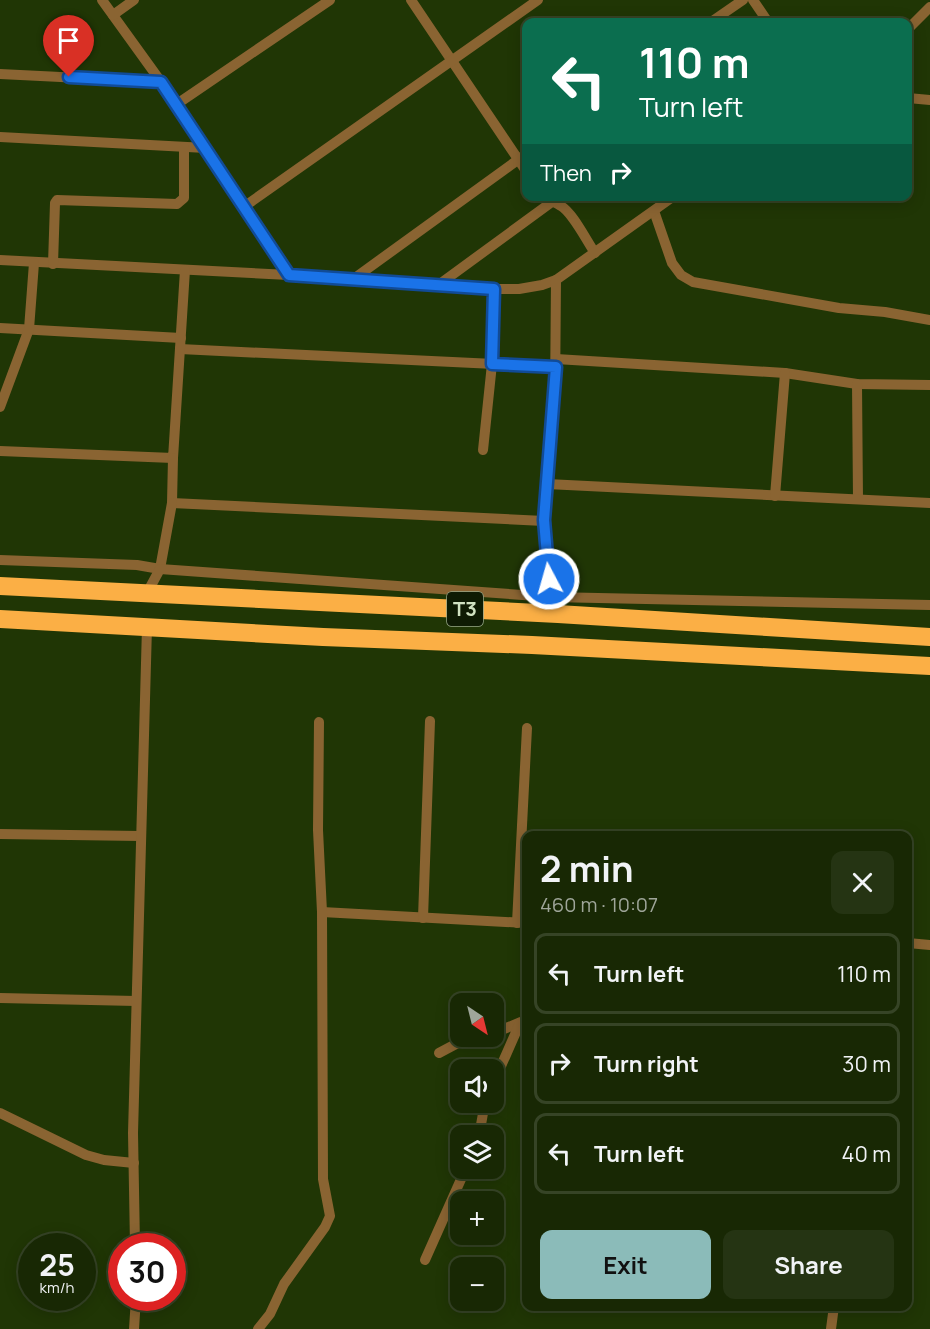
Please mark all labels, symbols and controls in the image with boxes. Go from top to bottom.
pin [43,15,94,77]
icon: arrive [52,24,85,57]
text: 110 m [639,33,750,91]
icon: left [540,42,618,120]
text: Turn left [639,88,743,125]
icon: right [604,156,637,189]
text: Then [540,158,592,188]
position arrow [517,547,581,611]
road number: T3 [447,592,483,626]
text: 2 min [540,844,634,893]
button: close [831,851,894,914]
text: 460 m · 10:07 [540,891,658,918]
icon: left [543,957,576,990]
text: Turn left [594,959,684,989]
text: 110 m [837,959,891,989]
north arrow [450,993,504,1047]
map controls [450,993,504,1311]
icon: right [543,1047,576,1080]
text: Turn right [594,1049,699,1079]
text: 30 m [842,1049,891,1079]
button: sound [450,1059,504,1113]
button: layers [450,1125,504,1179]
icon: left [543,1137,576,1170]
text: Turn left [594,1139,684,1169]
text: 40 m [842,1139,891,1169]
button: + [450,1191,504,1245]
button: Exit [540,1230,711,1299]
button: Share [723,1230,894,1299]
speed limit sign: 30 [108,1233,186,1311]
text: 25 [39,1244,75,1285]
button: − [450,1257,504,1311]
text: km/h [40,1277,74,1298]

